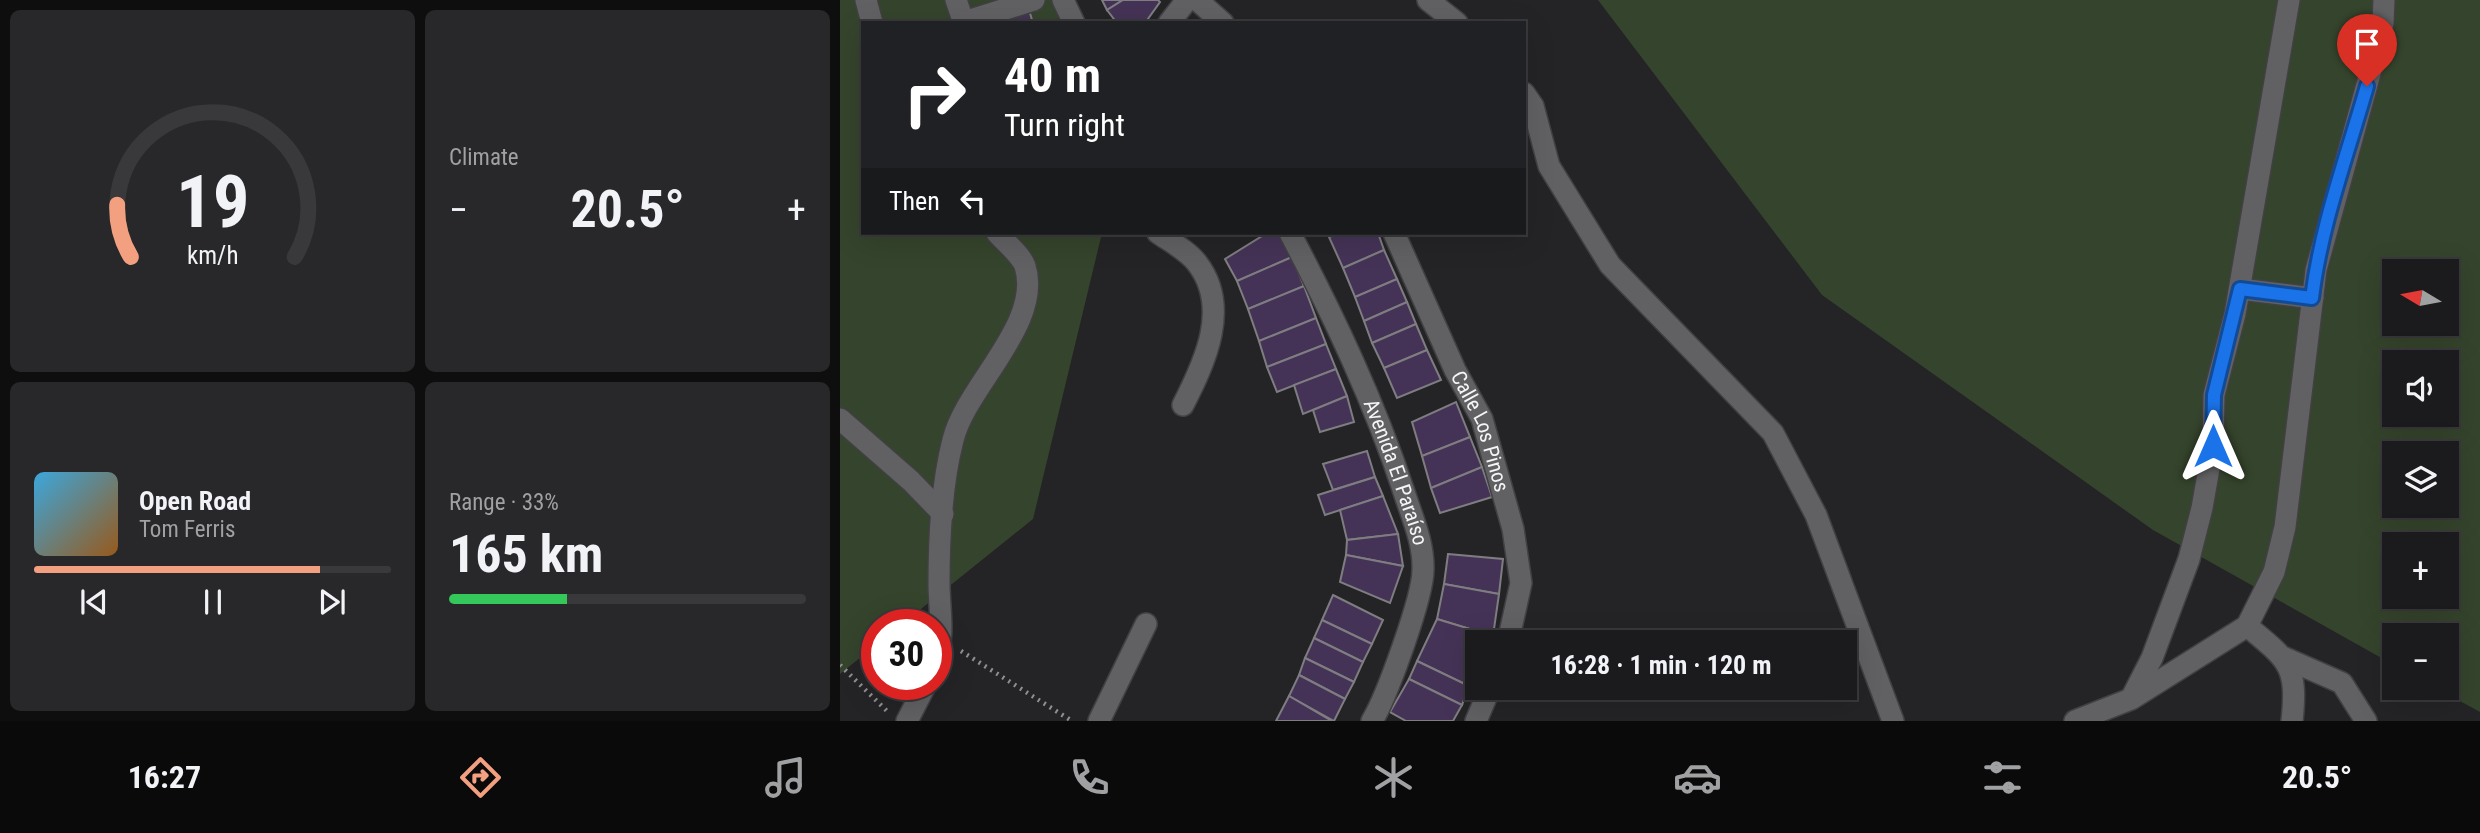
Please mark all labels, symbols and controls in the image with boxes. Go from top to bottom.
pin [2337,14,2397,86]
icon: arrive [2348,25,2386,63]
text: 40 m [1004,47,1101,104]
icon: right [889,49,980,140]
text: Turn right [1004,106,1125,144]
text: Climate [449,144,519,171]
text: 19 [176,159,249,245]
text: 20.5° [570,179,685,240]
icon: left [954,182,992,220]
text: Then [889,186,940,216]
text: − [449,188,468,232]
text: + [787,188,806,232]
text: km/h [187,241,238,270]
north arrow [2382,259,2459,336]
map controls [2382,259,2459,700]
button: sound [2382,350,2459,427]
street label: Calle Los Pinos [1446,367,1514,495]
street label: Avenida El Paraíso [1359,396,1432,548]
position arrow [2176,409,2250,483]
button: layers [2382,441,2459,518]
text: Open Road [139,486,251,516]
text: Range · 33% [449,489,559,516]
text: Tom Ferris [139,516,235,543]
text: 165 km [449,524,603,585]
button: + [2382,532,2459,609]
icon: previous [75,583,113,621]
icon: pause [194,583,232,621]
icon: next [313,583,351,621]
speed limit sign: 30 [861,609,952,700]
button: − [2382,623,2459,700]
text: 16:28 · 1 min · 120 m [1551,650,1771,680]
icon: directions [456,753,505,802]
icon: music [761,753,810,802]
icon: phone [1065,753,1114,802]
icon: climate [1369,753,1418,802]
icon: car [1673,753,1722,802]
icon: filters [1978,753,2027,802]
text: 16:27 [128,758,201,796]
text: 20.5° [2282,758,2352,796]

